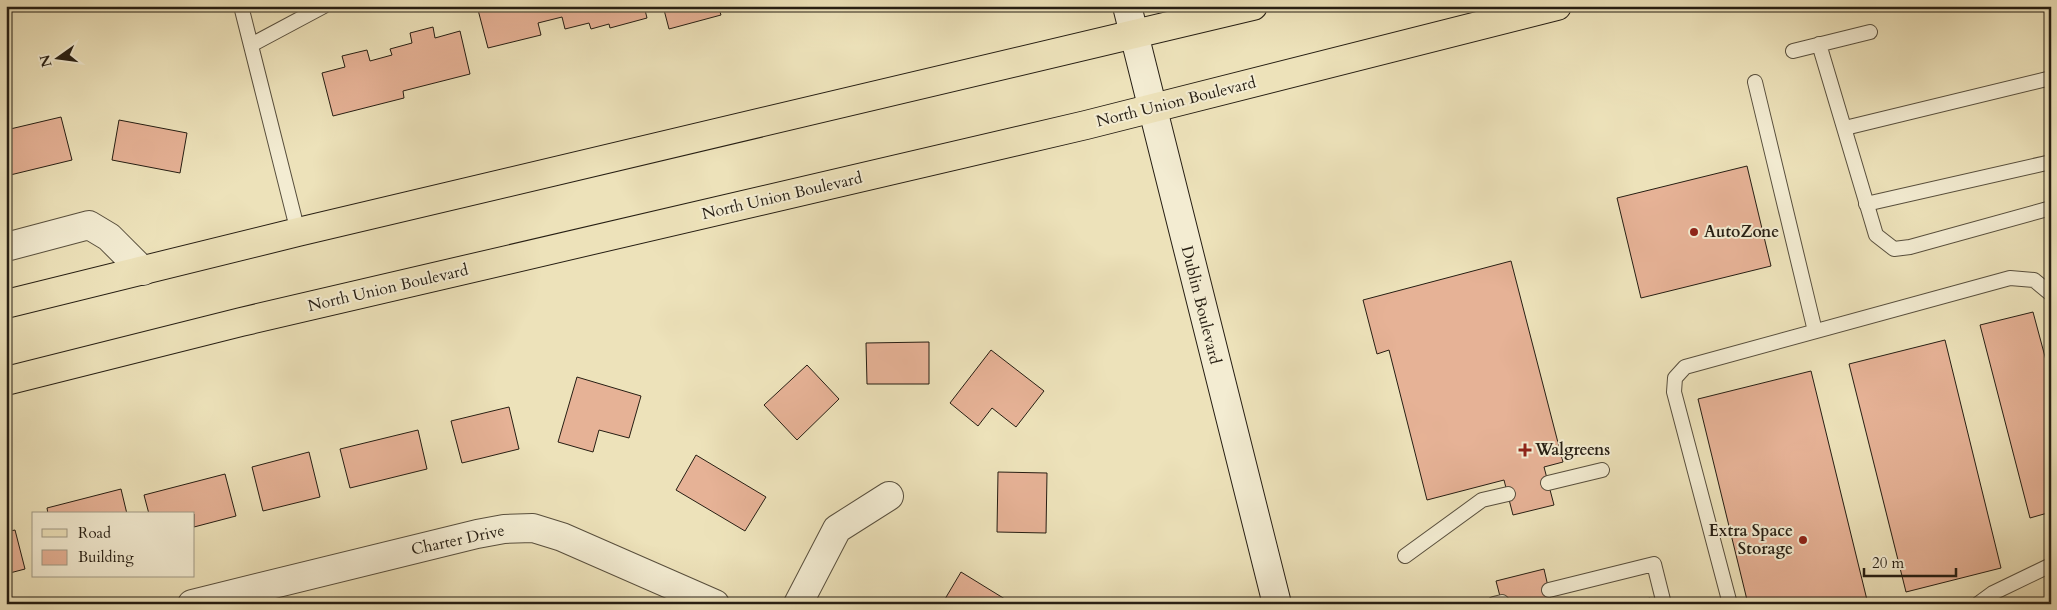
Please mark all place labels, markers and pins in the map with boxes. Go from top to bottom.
place label: AutoZone [1704,221,1779,243]
marker: AutoZone [1688,226,1700,238]
place label: Walgreens [1534,439,1610,461]
marker: Walgreens [1519,444,1531,456]
place label: Extra Space Storage [1709,520,1793,560]
marker: Extra Space Storage [1797,534,1809,546]

